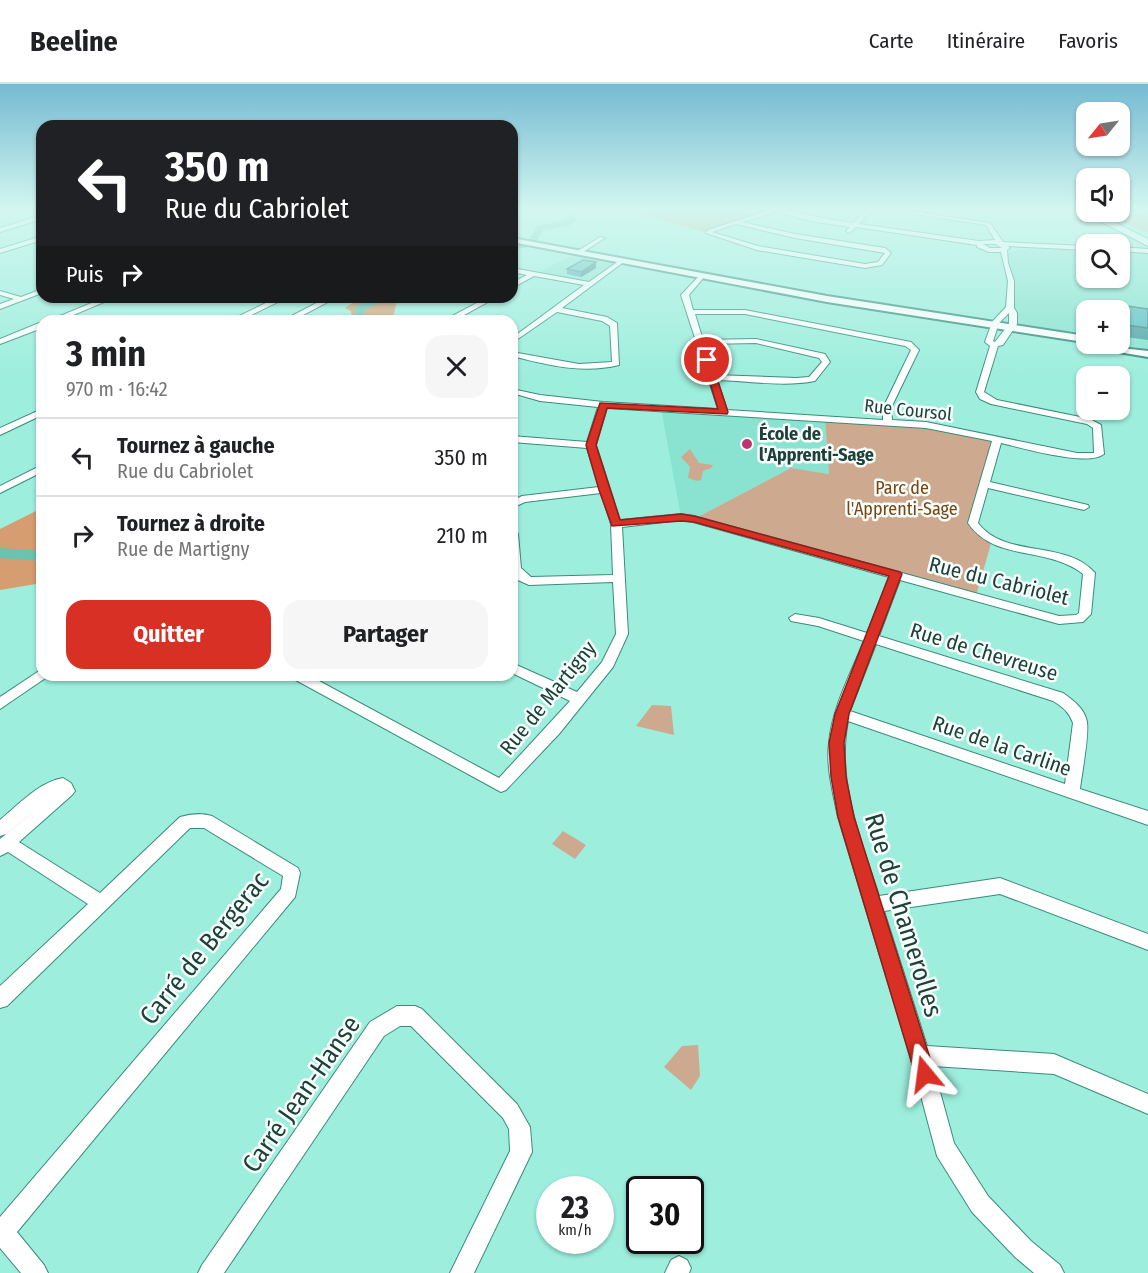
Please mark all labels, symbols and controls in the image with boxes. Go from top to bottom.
text: Beeline [30,25,118,58]
text: Carte [869,28,914,54]
text: Itinéraire [947,28,1025,54]
text: Favoris [1058,28,1118,54]
north arrow [1076,102,1130,156]
map controls [1076,102,1130,420]
text: 350 m [165,142,269,192]
icon: left [66,144,144,222]
button: sound [1076,168,1130,222]
text: Rue du Cabriolet [165,193,349,225]
button: search [1076,234,1130,288]
icon: right [115,258,148,291]
text: Puis [66,261,103,288]
button: + [1076,300,1130,354]
text: 3 min [66,332,146,376]
pin [681,334,732,385]
button: close [425,335,488,398]
icon: arrive [690,343,723,376]
button: − [1076,366,1130,420]
text: 970 m · 16:42 [66,377,168,401]
street label: Rue Coursol [863,394,953,426]
place label: École de l'Apprenti-Sage [759,422,874,466]
text: Tournez à gauche [117,432,275,459]
marker: École de l'Apprenti-Sage [740,437,754,451]
icon: left [66,441,99,474]
text: 350 m [434,444,488,471]
text: Rue du Cabriolet [117,459,253,483]
park label: Parc de l'Apprenti-Sage [846,477,958,520]
text: Tournez à droite [117,510,265,537]
icon: right [66,519,99,552]
text: 210 m [437,522,488,549]
text: Rue de Martigny [117,537,250,561]
street label: Rue du Cabriolet [926,551,1072,611]
button: Quitter [66,600,271,669]
button: Partager [283,600,488,669]
street label: Rue de Chevreuse [907,617,1061,687]
street label: Rue de Martigny [494,635,602,760]
street label: Rue de la Carline [929,710,1075,782]
street label: Rue de Chamerolles [858,810,949,1021]
street label: Carré de Bergerac [133,866,275,1031]
street label: Carré Jean-Hanse [236,1010,367,1179]
position arrow [893,1042,957,1106]
speed limit sign: 30 [626,1176,704,1254]
text: 23 [561,1190,589,1226]
text: km/h [558,1221,592,1239]

